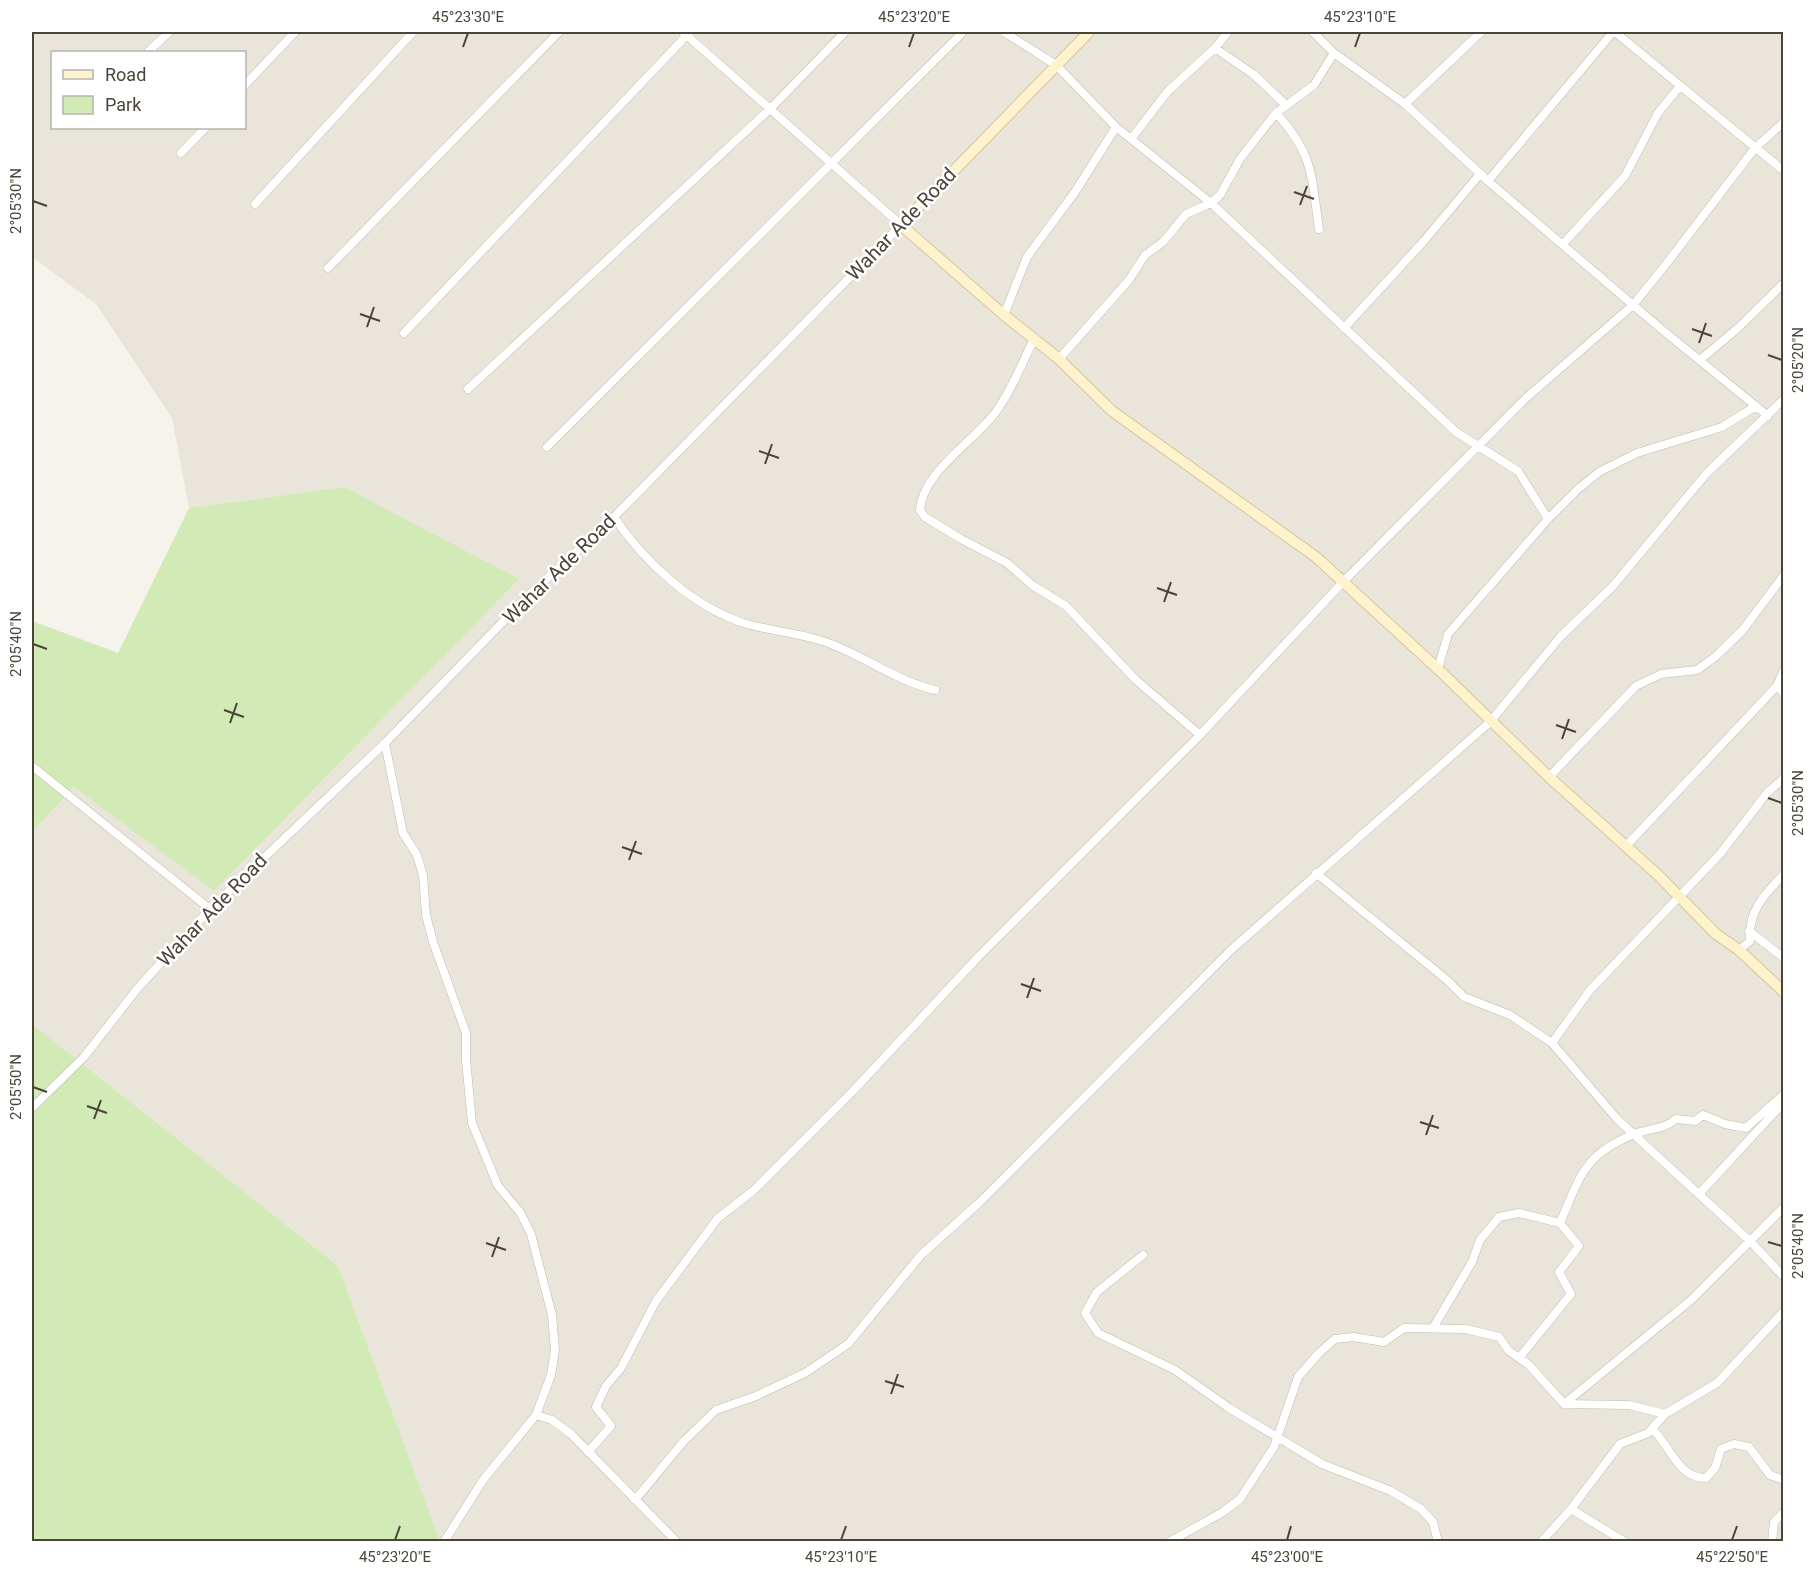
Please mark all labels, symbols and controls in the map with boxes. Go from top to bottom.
text: 45°23'30"E [432,8,505,26]
text: 45°23'20"E [878,8,951,26]
text: 45°23'10"E [1324,8,1397,26]
legend [51,51,246,129]
text: Road [105,64,146,85]
text: Park [105,94,142,115]
street label: Wahar Ade Road [841,163,961,285]
text: 2°05'30"N [7,168,25,234]
text: 2°05'20"N [1789,327,1807,393]
street label: Wahar Ade Road [498,509,620,629]
text: 2°05'40"N [7,611,25,677]
text: 2°05'30"N [1789,770,1807,836]
street label: Wahar Ade Road [152,849,272,971]
text: 2°05'50"N [7,1054,25,1120]
text: 2°05'40"N [1789,1213,1807,1279]
text: 45°23'20"E [359,1548,432,1566]
text: 45°23'10"E [805,1548,878,1566]
text: 45°23'00"E [1251,1548,1324,1566]
text: 45°22'50"E [1696,1548,1769,1566]

